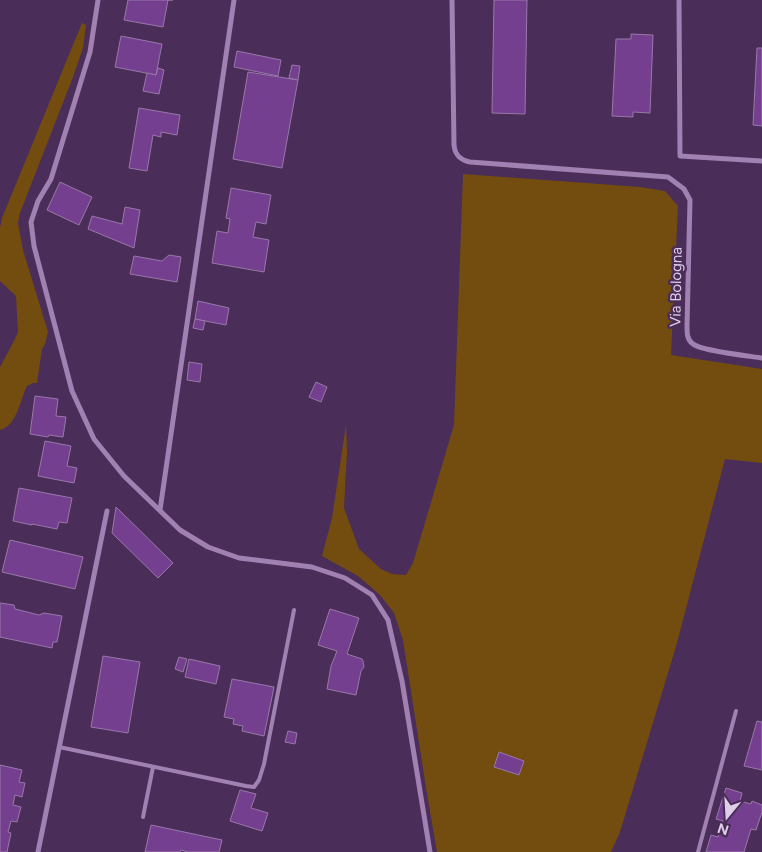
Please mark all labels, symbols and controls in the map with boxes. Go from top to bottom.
street label: Via Bologna [666,247,686,327]
north arrow [702,792,752,842]
text: N [715,819,731,839]

